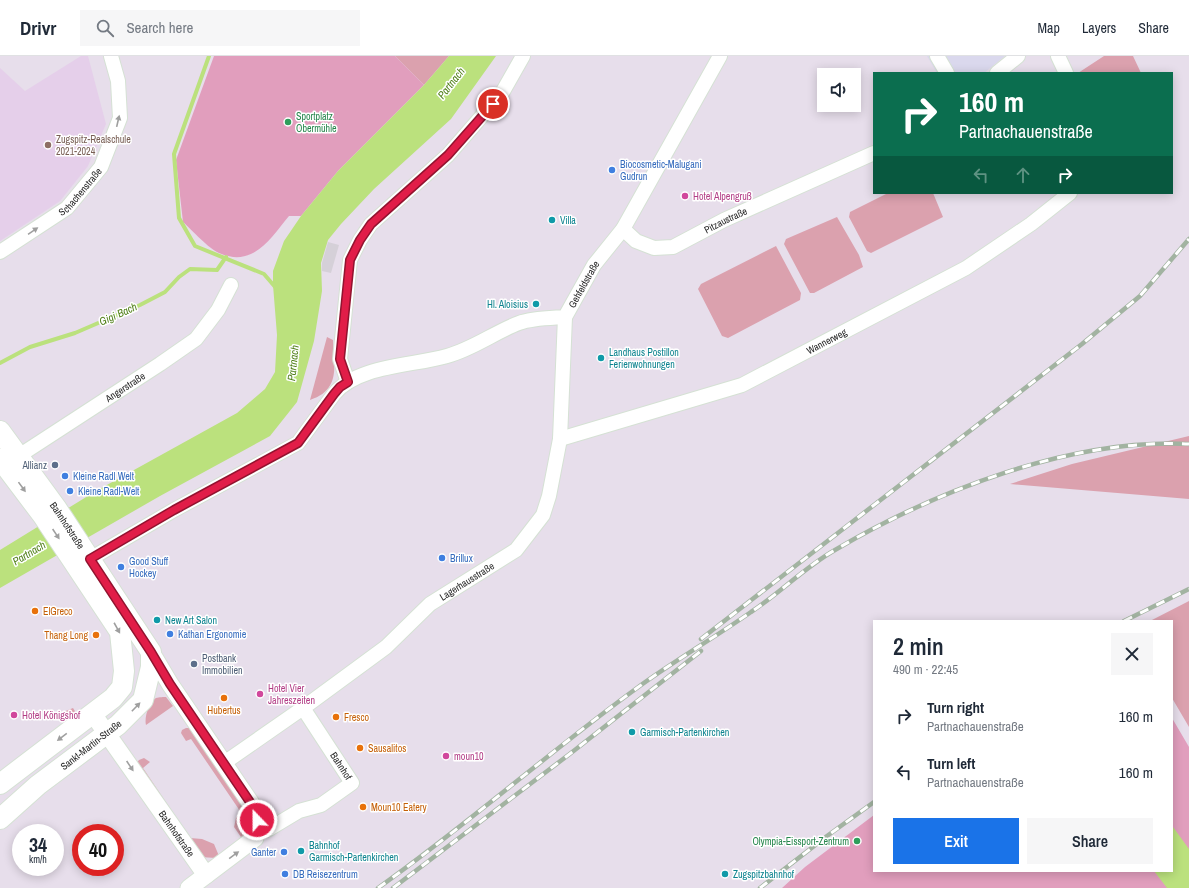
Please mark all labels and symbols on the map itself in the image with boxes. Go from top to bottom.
water label: Partnach [434,64,468,102]
pin [476,87,510,121]
place label: Sportplatz Obermühle [296,110,337,135]
one-way arrow [115,114,121,126]
marker: Sportplatz Obermühle [283,117,293,127]
place label: Zugspitz-Realschule 2021-2024 [56,133,131,158]
marker: Zugspitz-Realschule 2021-2024 [43,140,53,150]
place label: Biocosmetic-Malugani Gudrun [620,158,702,183]
street label: Schachenstraße [56,164,105,218]
marker: Biocosmetic-Malugani Gudrun [607,165,617,175]
place label: Hotel Alpengruß [693,190,752,203]
marker: Hotel Alpengruß [680,191,690,201]
street label: Pitzaustraße [702,204,749,236]
place label: Villa [560,214,576,227]
marker: Villa [547,215,557,225]
one-way arrow [28,227,38,235]
street label: Gehfeldstraße [565,257,602,310]
place label: Hl. Aloisius [487,298,528,311]
water label: Gigi Bach [97,299,139,329]
marker: Hl. Aloisius [531,299,541,309]
street label: Wannerweg [804,325,849,357]
water label: Partnach [284,344,302,382]
place label: Landhaus Postillon Ferienwohnungen [609,346,679,371]
marker: Landhaus Postillon Ferienwohnungen [596,353,606,363]
street label: Angerstraße [102,369,148,405]
place label: Allianz [21,459,47,472]
marker: Allianz [50,460,60,470]
place label: Kleine Radl Welt [73,470,135,483]
marker: Kleine Radl Welt [60,471,70,481]
one-way arrow [18,482,26,493]
place label: Kleine Radl-Welt [78,485,140,498]
marker: Kleine Radl-Welt [65,486,75,496]
street label: Bahnhofstraße [47,499,88,552]
one-way arrow [52,529,60,540]
water label: Partnach [10,538,48,568]
place label: Brillux [450,552,474,565]
marker: Brillux [437,553,447,563]
place label: Good Stuff Hockey [129,555,169,580]
street label: Lagerhausstraße [437,559,497,603]
marker: Good Stuff Hockey [116,562,126,572]
place label: ElGreco [43,605,73,618]
marker: ElGreco [30,606,40,616]
place label: New Art Salon [165,614,217,627]
marker: New Art Salon [152,615,162,625]
one-way arrow [113,622,120,634]
place label: Kathan Ergonomie [178,628,247,641]
place label: Thang Long [44,629,88,642]
marker: Kathan Ergonomie [165,629,175,639]
marker: Thang Long [91,630,101,640]
place label: Postbank Immobilien [202,652,243,677]
marker: Postbank Immobilien [189,659,199,669]
place label: Hotel Vier Jahreszeiten [268,682,315,707]
marker: Hotel Vier Jahreszeiten [255,689,265,699]
marker: Hubertus [219,693,229,703]
one-way arrow [131,702,141,712]
place label: Hubertus [207,704,241,717]
place label: Hotel Königshof [22,709,81,722]
marker: Hotel Königshof [9,710,19,720]
place label: Fresco [344,711,369,724]
marker: Fresco [331,712,341,722]
street label: Sankt-Martin-Straße [58,717,125,773]
place label: Garmisch-Partenkirchen [640,726,729,739]
marker: Garmisch-Partenkirchen [627,727,637,737]
one-way arrow [57,733,67,741]
place label: Sausalitos [368,742,406,755]
marker: Sausalitos [355,743,365,753]
street label: Bahnhof [327,750,355,783]
place label: moun10 [454,750,484,763]
marker: moun10 [441,751,451,761]
one-way arrow [126,761,134,771]
position arrow [236,799,278,841]
place label: Moun10 Eatery [371,801,428,814]
marker: Moun10 Eatery [358,802,368,812]
street label: Bahnhofstraße [156,808,198,860]
speed limit sign: 40 [72,824,124,876]
place label: Olympia-Eissport-Zentrum [752,835,849,848]
marker: Olympia-Eissport-Zentrum [852,836,862,846]
place label: Bahnhof Garmisch-Partenkirchen [309,839,398,864]
place label: Ganter [251,846,276,859]
marker: Bahnhof Garmisch-Partenkirchen [296,846,306,856]
marker: Ganter [279,847,289,857]
one-way arrow [229,851,239,859]
place label: DB Reisezentrum [293,868,358,881]
place label: Zugspitzbahnhof [733,868,795,881]
marker: DB Reisezentrum [280,869,290,879]
marker: Zugspitzbahnhof [720,869,730,879]

